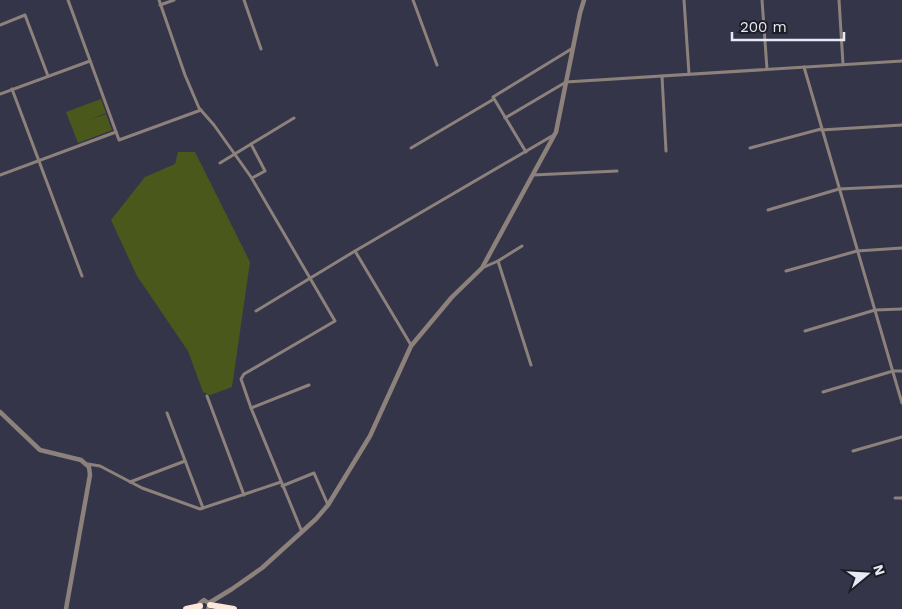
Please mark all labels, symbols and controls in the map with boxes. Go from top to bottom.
scale bar [732,10,844,42]
text: 200 m [740,18,787,36]
north arrow [842,549,892,599]
text: N [870,563,889,577]

